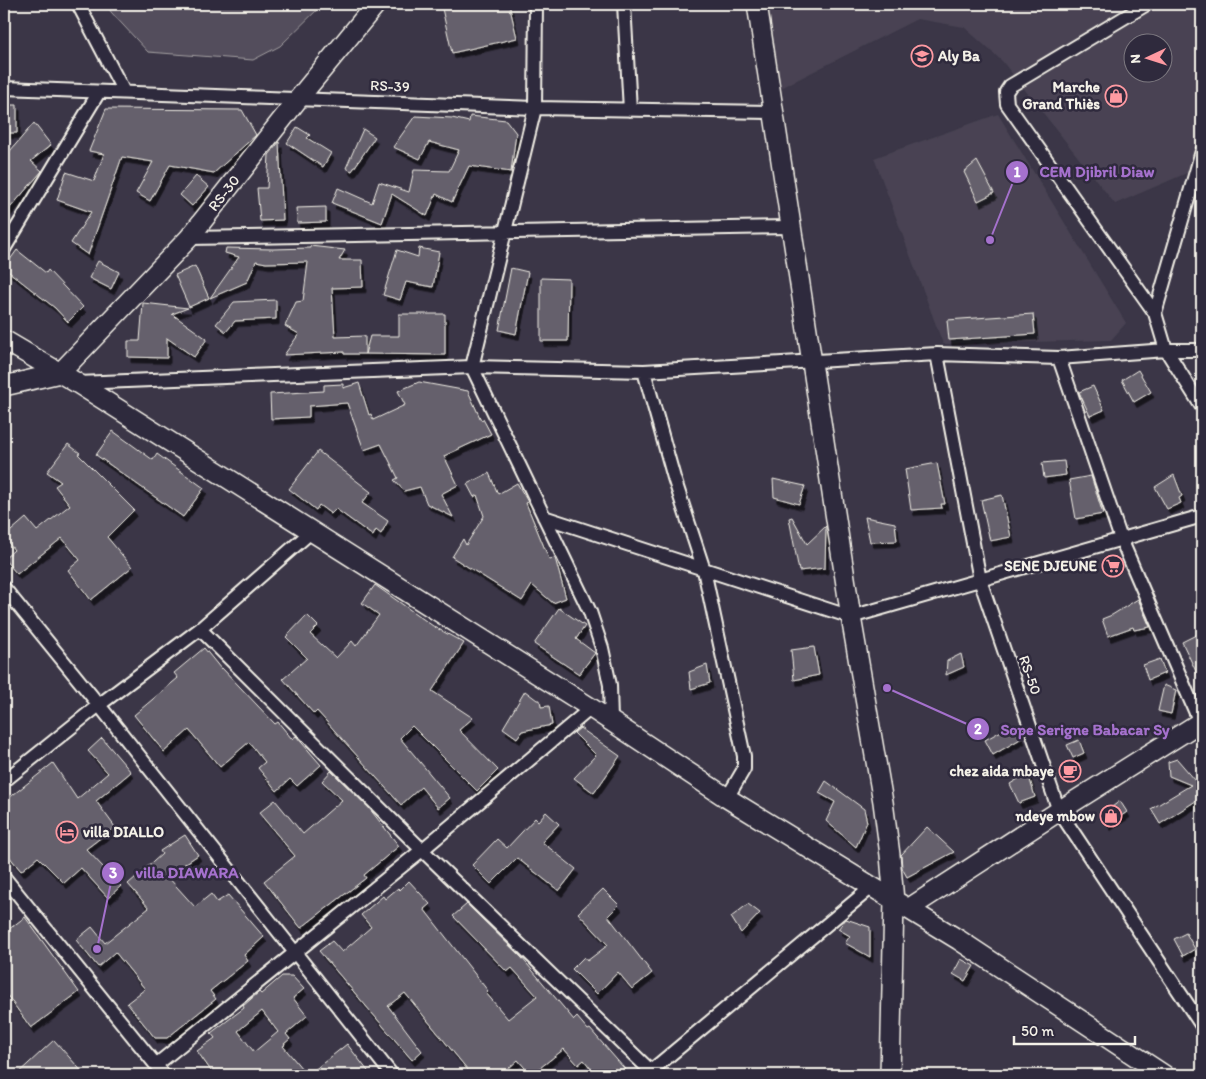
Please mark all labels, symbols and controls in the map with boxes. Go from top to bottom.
north arrow [1124,32,1174,82]
school or university icon: Aly Ba [910,44,934,68]
place label: Aly Ba [937,47,980,66]
text: N [1127,54,1144,64]
street label: RS-39 [370,76,410,96]
place label: Marche Grand Thiès [1022,78,1100,113]
shop icon: Marche Grand Thiès [1104,84,1128,108]
callout: CEM Djibril Diaw [1005,156,1164,187]
text: CEM Djibril Diaw [1039,162,1155,182]
text: 1 [1014,163,1021,181]
street label: RS-30 [204,171,244,215]
supermarket icon: SENE DJEUNE [1101,554,1125,578]
place label: SENE DJEUNE [1004,557,1098,575]
street label: RS-50 [1015,653,1045,697]
callout: Sope Serigne Babacar Sy [966,714,1180,745]
text: 2 [974,720,982,738]
text: Sope Serigne Babacar Sy [1000,720,1170,740]
cafe icon: chez aida mbaye [1058,759,1082,783]
place label: chez aida mbaye [950,762,1054,781]
shop icon: ndeye mbow [1099,804,1123,828]
place label: ndeye mbow [1014,807,1096,826]
hotel icon: villa DIALLO [55,820,79,844]
place label: villa DIALLO [83,823,164,841]
callout: villa DIAWARA [101,857,249,888]
text: villa DIAWARA [136,863,239,882]
text: 3 [109,864,117,882]
scale bar [1014,1014,1135,1046]
text: 50 m [1021,1022,1054,1040]

